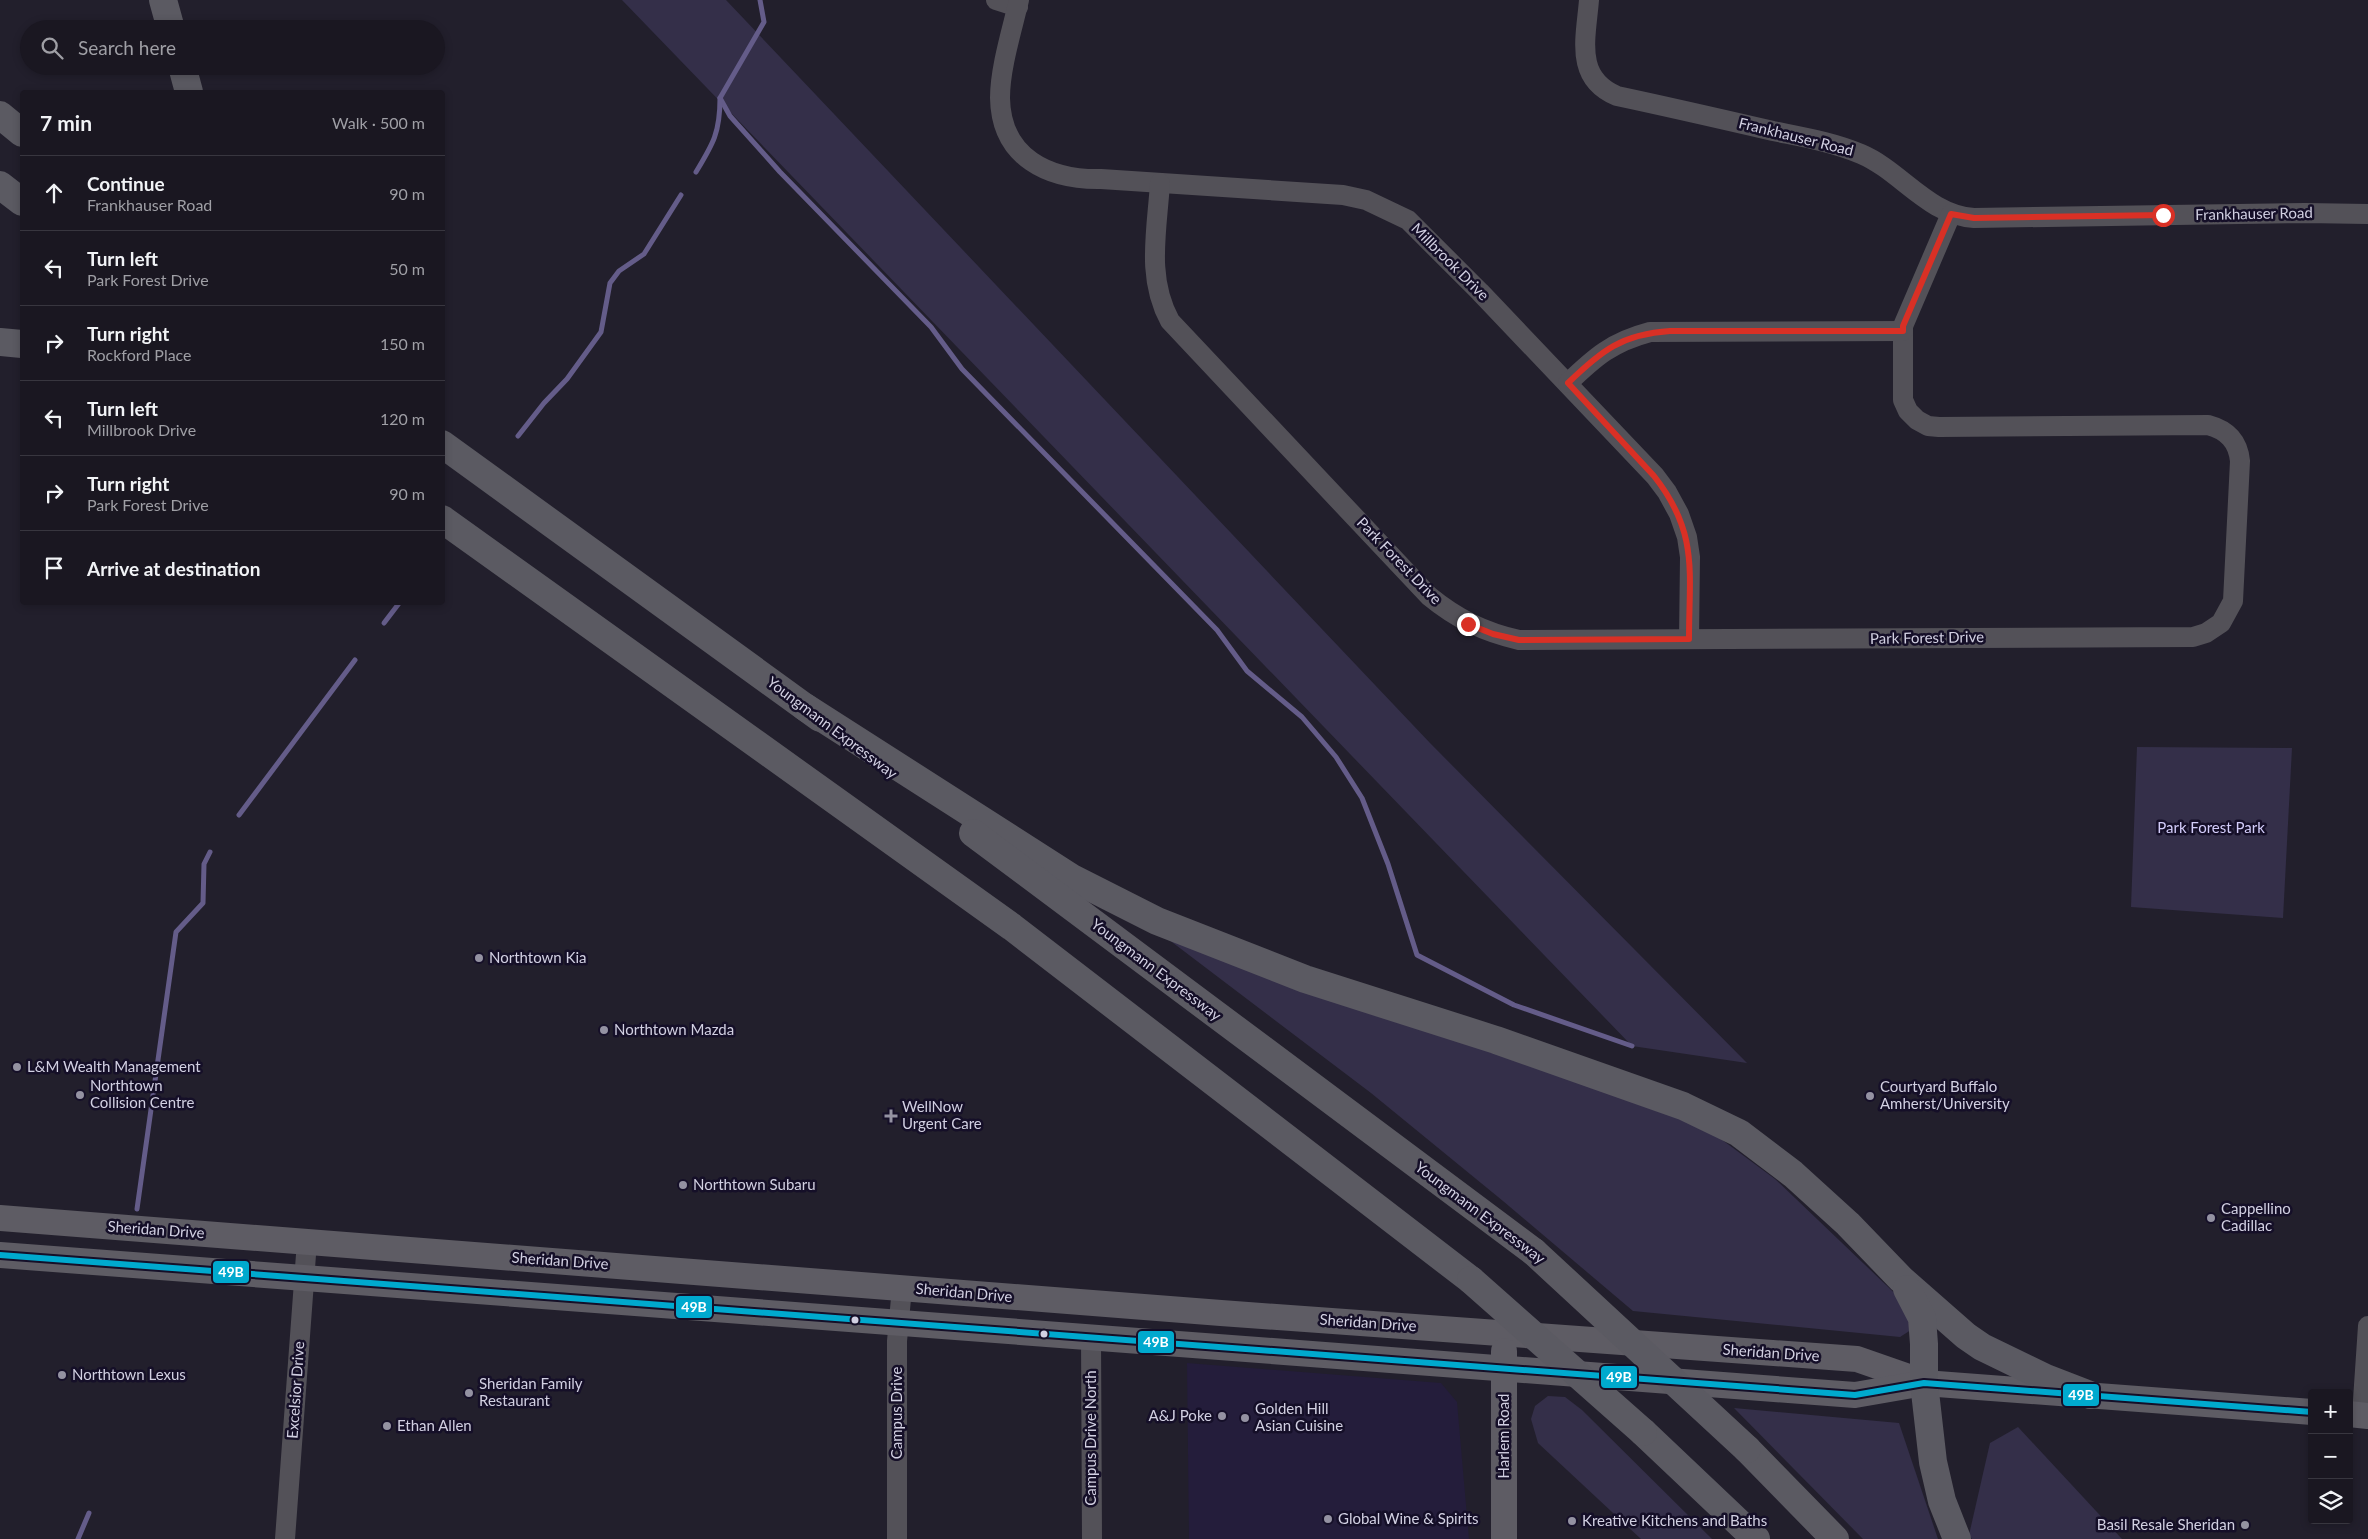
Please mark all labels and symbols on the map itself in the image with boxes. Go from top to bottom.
street label: Frankhauser Road [1737,113,1855,159]
street label: Frankhauser Road [2195,203,2313,223]
route start [2152,204,2175,227]
street label: Millbrook Drive [1408,219,1493,304]
street label: Park Forest Drive [1354,513,1446,608]
route end [1457,613,1480,636]
street label: Park Forest Drive [1870,627,1984,647]
street label: Youngmann Expressway [764,672,901,782]
park label: Park Forest Park [2157,818,2265,836]
street label: Youngmann Expressway [1088,914,1225,1024]
place label: Northtown Kia [489,948,587,966]
marker: Northtown Kia [473,952,485,964]
place label: Northtown Mazda [614,1020,734,1038]
marker: Northtown Mazda [598,1024,610,1036]
place label: L&M Wealth Management [27,1057,201,1075]
marker: L&M Wealth Management [11,1061,23,1073]
place label: Northtown Collision Centre [90,1076,194,1111]
place label: Courtyard Buffalo Amherst/University [1880,1077,2010,1112]
marker: Northtown Collision Centre [74,1089,86,1101]
marker: Courtyard Buffalo Amherst/University [1864,1090,1876,1102]
place label: WellNow Urgent Care [902,1097,982,1132]
marker: WellNow Urgent Care [884,1109,898,1123]
street label: Youngmann Expressway [1412,1157,1549,1267]
place label: Northtown Subaru [693,1175,816,1193]
marker: Northtown Subaru [677,1179,689,1191]
place label: Cappellino Cadillac [2221,1199,2291,1234]
marker: Cappellino Cadillac [2205,1212,2217,1224]
street label: Sheridan Drive [107,1217,205,1241]
street label: Sheridan Drive [511,1248,609,1272]
line badge: 49B [212,1260,250,1284]
text: 49B [218,1263,244,1280]
street label: Sheridan Drive [915,1279,1013,1305]
line badge: 49B [675,1295,713,1319]
text: 49B [681,1298,707,1315]
street label: Sheridan Drive [1319,1310,1417,1334]
unlabelled marker [850,1315,860,1325]
unlabelled marker [1039,1329,1049,1339]
line badge: 49B [1137,1330,1175,1354]
text: 49B [1143,1333,1169,1350]
street label: Sheridan Drive [1722,1340,1820,1364]
street label: Excelsior Drive [283,1341,307,1439]
place label: Northtown Lexus [72,1365,186,1383]
line badge: 49B [1600,1365,1638,1389]
street label: Campus Drive [887,1367,905,1459]
text: 49B [1606,1368,1632,1385]
marker: Northtown Lexus [56,1369,68,1381]
street label: Campus Drive North [1081,1370,1099,1506]
place label: Sheridan Family Restaurant [479,1374,583,1409]
line badge: 49B [2062,1383,2100,1407]
text: 49B [2068,1386,2094,1403]
marker: Sheridan Family Restaurant [463,1387,475,1399]
street label: Harlem Road [1494,1393,1512,1479]
place label: Golden Hill Asian Cuisine [1255,1399,1343,1434]
place label: A&J Poke [1149,1406,1212,1424]
marker: A&J Poke [1216,1410,1228,1422]
marker: Golden Hill Asian Cuisine [1239,1412,1251,1424]
place label: Ethan Allen [397,1416,472,1434]
marker: Ethan Allen [381,1420,393,1432]
place label: Global Wine & Spirits [1338,1509,1479,1527]
place label: Kreative Kitchens and Baths [1582,1511,1767,1529]
marker: Global Wine & Spirits [1322,1513,1334,1525]
marker: Kreative Kitchens and Baths [1566,1515,1578,1527]
place label: Basil Resale Sheridan [2097,1515,2235,1533]
marker: Basil Resale Sheridan [2239,1519,2251,1531]

